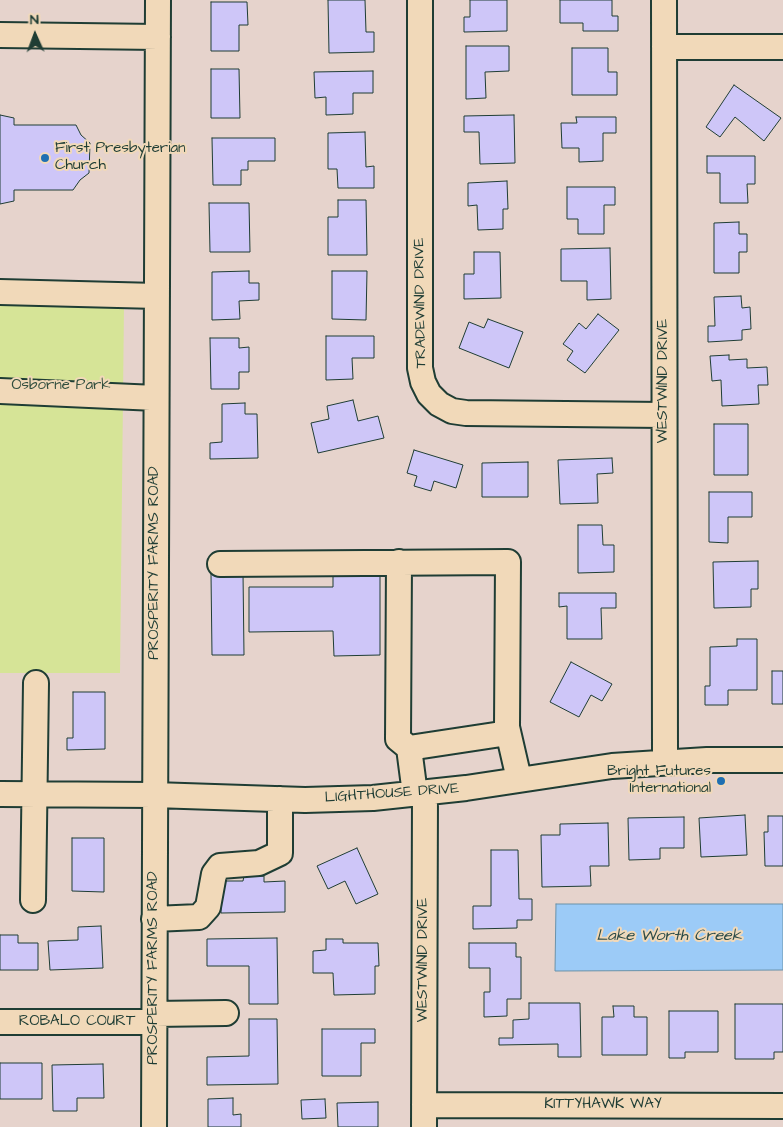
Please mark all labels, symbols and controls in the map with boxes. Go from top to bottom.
north arrow [10,10,60,60]
text: N [30,10,39,30]
place label: First Presbyterian Church [55,140,186,175]
marker: First Presbyterian Church [39,152,51,164]
street label: TRADEWIND DRIVE [411,237,431,369]
street label: WESTWIND DRIVE [655,319,673,443]
park label: Osborne Park [11,377,111,395]
street label: PROSPERITY FARMS ROAD [146,466,164,660]
place label: Bright Futures International [607,763,711,798]
marker: Bright Futures International [715,775,727,787]
street label: LIGHTHOUSE DRIVE [324,780,460,808]
street label: PROSPERITY FARMS ROAD [145,871,163,1065]
street label: WESTWIND DRIVE [415,898,433,1022]
water label: Lake Worth Creek [596,927,742,947]
street label: ROBALO COURT [19,1013,135,1031]
street label: KITTYHAWK WAY [544,1096,662,1114]

